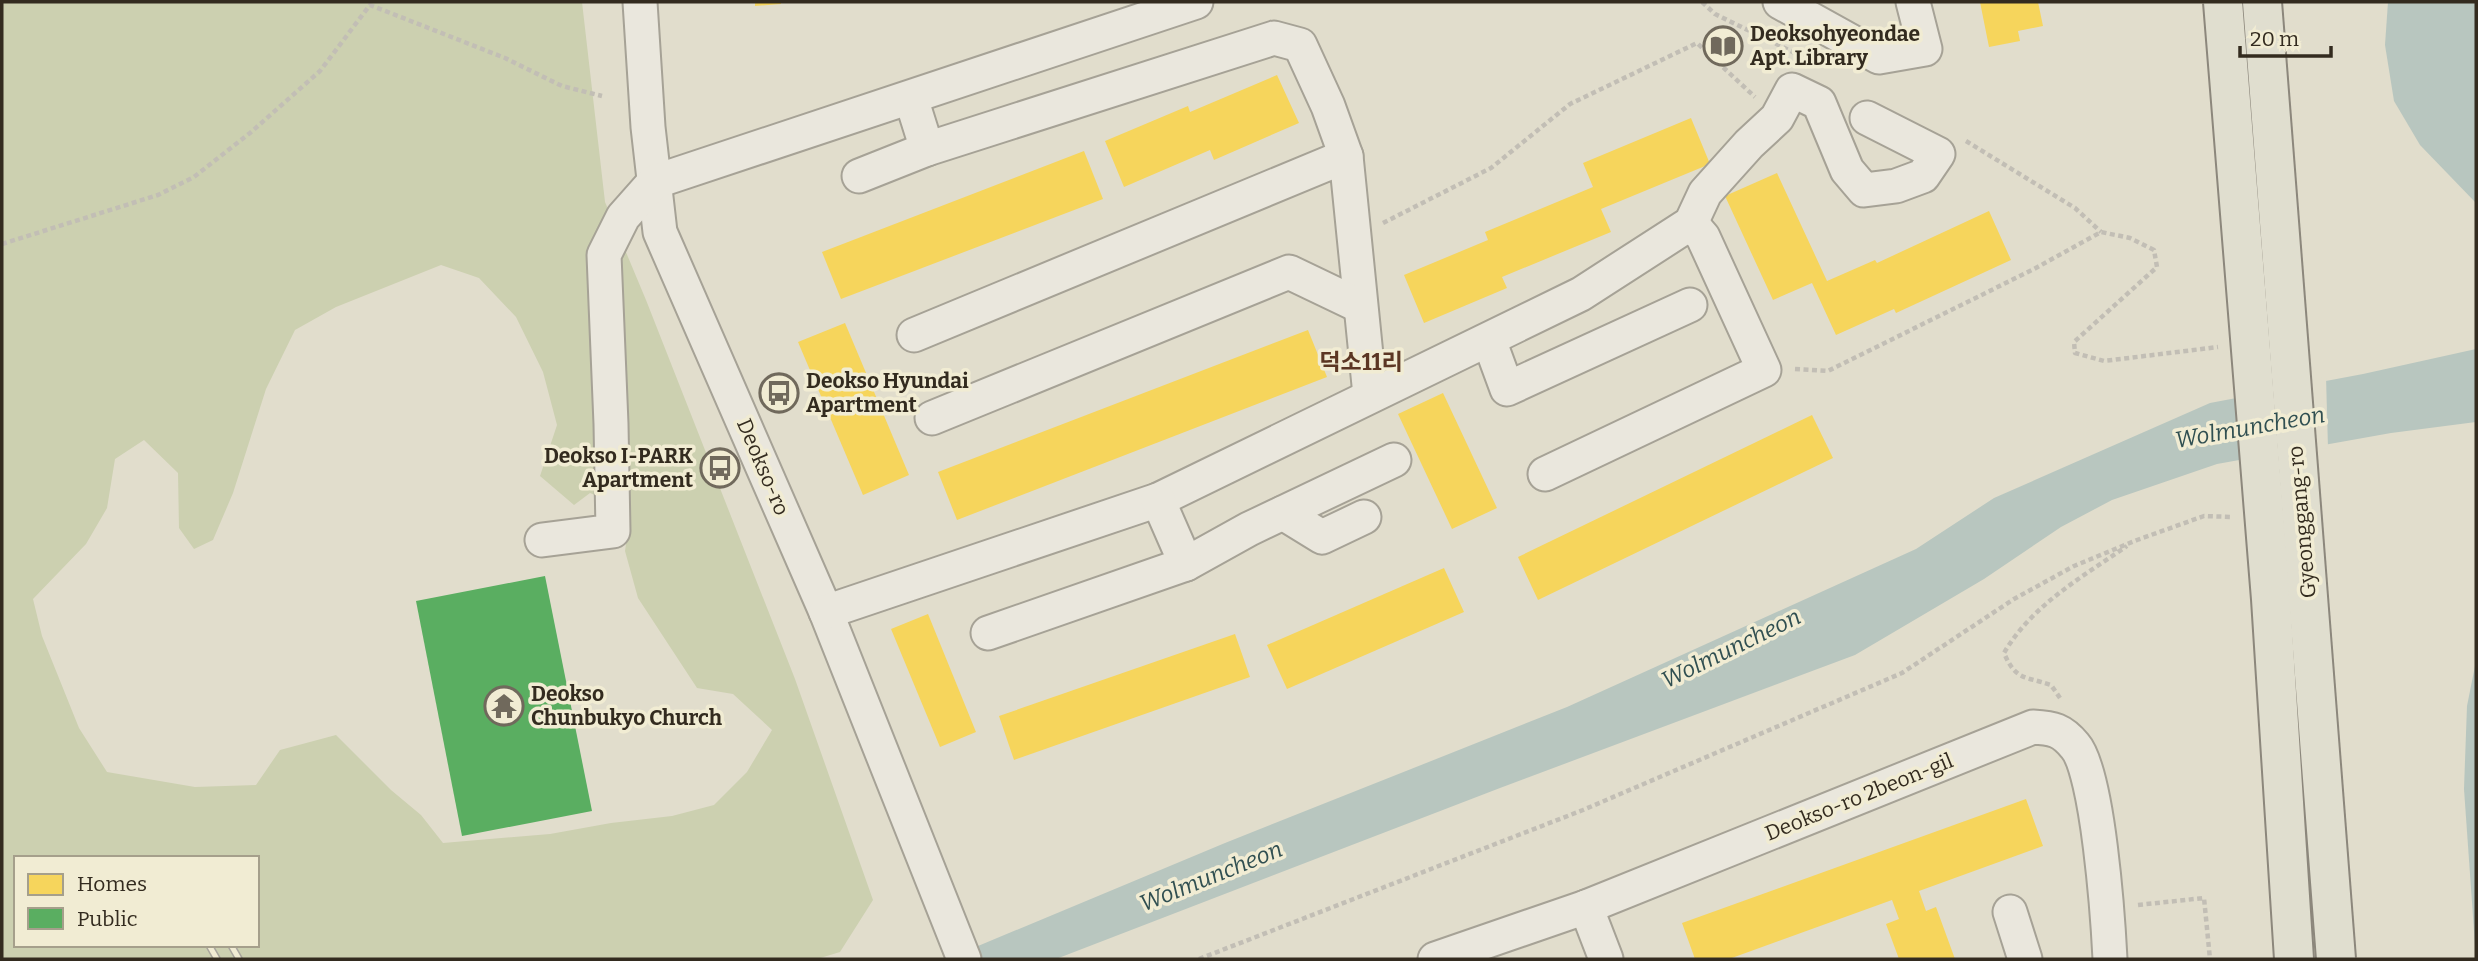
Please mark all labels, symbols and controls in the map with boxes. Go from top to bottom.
scale bar [2240,14,2331,58]
place label: Deoksohyeondae Apt. Library [1750,21,1920,71]
library icon: Deoksohyeondae Apt. Library [1702,25,1744,67]
text: 20 m [2250,26,2299,52]
district label: 덕소11리 [1319,348,1403,376]
place label: Deokso Hyundai Apartment [806,368,969,418]
bus stop icon: Deokso Hyundai Apartment [758,372,800,414]
water label: Wolmuncheon [2173,400,2327,454]
street label: Deokso-ro [731,415,795,519]
place label: Deokso I-PARK Apartment [544,443,694,493]
street label: Gyeonggang-ro [2282,445,2322,599]
bus stop icon: Deokso I-PARK Apartment [699,447,741,489]
water label: Wolmuncheon [1657,602,1805,694]
place label: Deokso Chunbukyo Church [531,681,723,731]
temple icon: Deokso Chunbukyo Church [483,685,525,727]
street label: Deokso-ro 2beon-gil [1761,747,1957,847]
water label: Wolmuncheon [1136,835,1286,917]
legend [14,856,259,947]
text: Homes [77,871,147,897]
text: Public [77,906,138,932]

